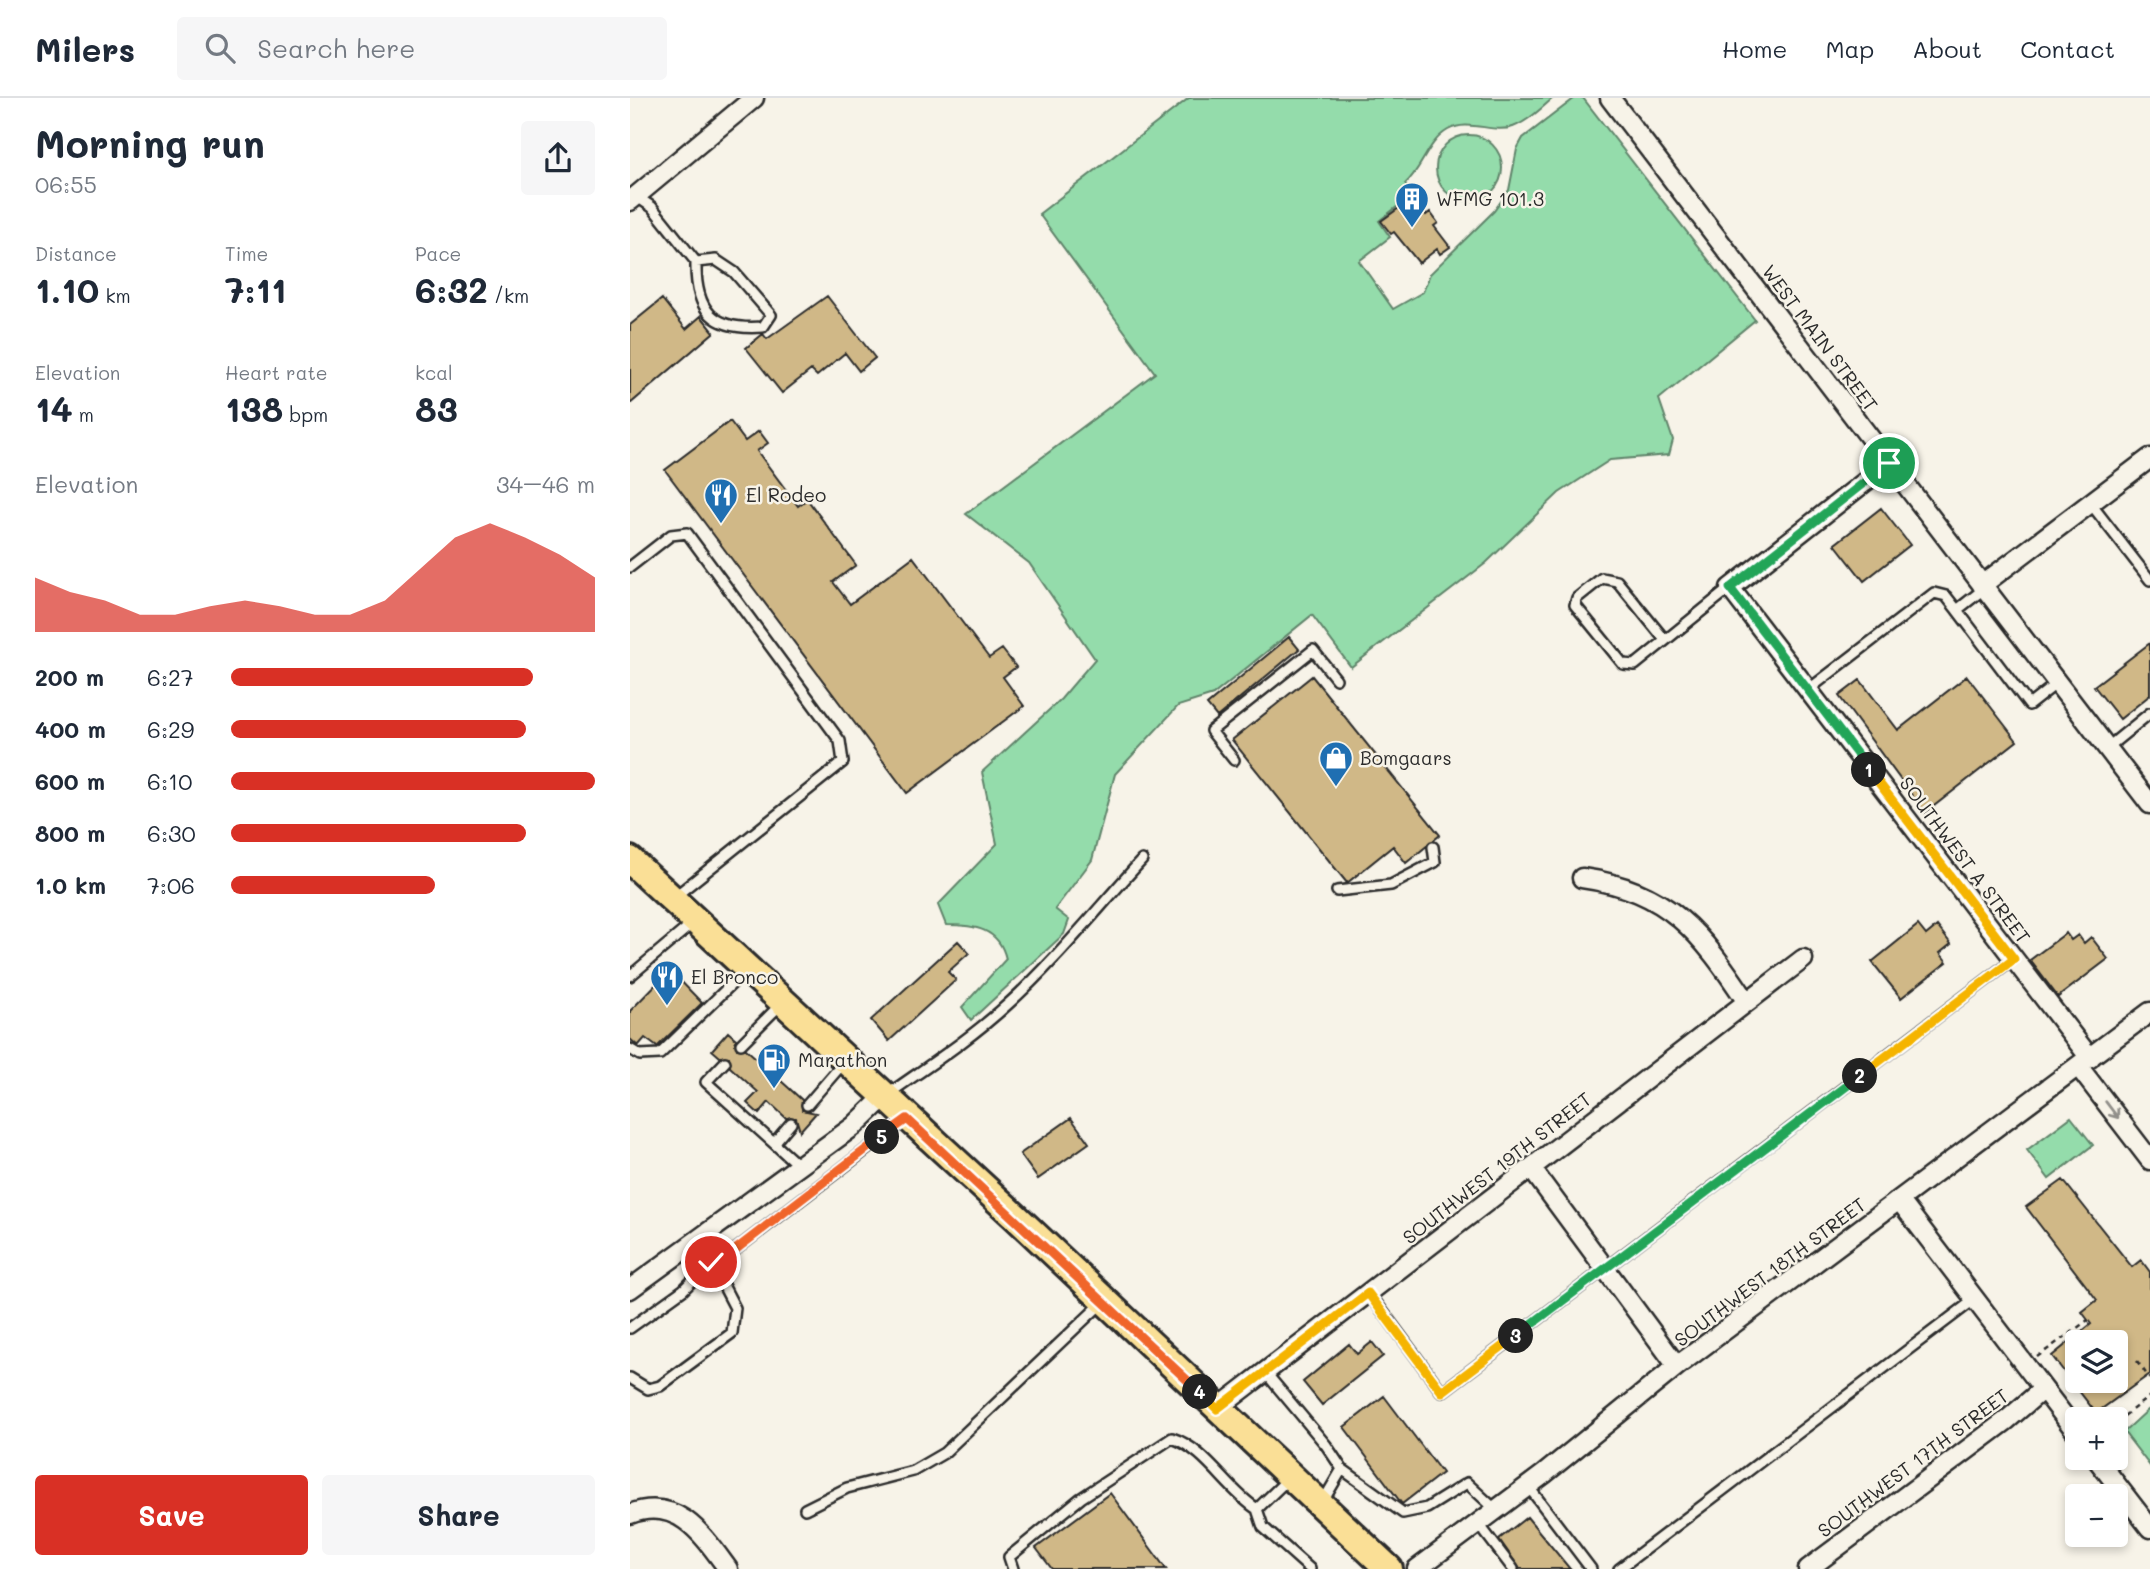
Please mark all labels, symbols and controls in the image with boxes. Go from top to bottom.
search box [177,17,667,80]
text: Milers [35,27,135,70]
icon: search [201,29,239,67]
text: Search here [257,31,415,65]
text: Home [1722,33,1787,64]
text: Map [1825,33,1874,64]
text: About [1912,33,1982,64]
text: Contact [2020,33,2115,64]
text: Morning run [35,118,265,168]
button: share [521,121,595,195]
text: 06:55 [35,169,97,199]
building icon: WFMG 101.3 [1393,180,1431,229]
place label: WFMG 101.3 [1436,186,1544,211]
text: Distance [35,241,117,266]
text: Time [225,241,268,266]
text: Pace [415,241,461,266]
street label: WEST MAIN STREET [1757,259,1884,416]
text: 1.10 [35,266,99,312]
text: 7:11 [225,266,287,312]
text: 6:32 [415,266,488,312]
text: km [99,283,131,308]
text: /km [488,283,529,308]
text: Elevation [35,360,120,385]
text: Heart rate [225,360,328,385]
text: kcal [415,360,453,385]
text: 14 [35,385,73,431]
text: 138 [225,385,283,431]
text: 83 [415,385,458,431]
text: m [73,402,94,427]
text: bpm [283,402,328,427]
pin [1859,433,1919,493]
icon: arrive [1870,444,1908,482]
text: Elevation [35,469,138,499]
text: 34–46 m [496,469,595,499]
restaurant icon: El Rodeo [702,476,740,525]
place label: El Rodeo [746,482,826,507]
text: 200 m [35,662,104,692]
text: 6:27 [147,662,194,692]
text: 400 m [35,714,106,744]
text: 6:29 [147,714,194,744]
shop icon: Bomgaars [1317,739,1355,788]
place label: Bomgaars [1360,745,1452,770]
pin: 1 [1852,752,1886,788]
text: 1 [1864,757,1873,782]
text: 600 m [35,766,105,796]
text: 6:10 [147,766,193,796]
street label: SOUTHWEST A STREET [1894,771,2036,948]
text: 800 m [35,818,105,848]
text: 6:30 [147,818,196,848]
text: 1.0 km [35,870,106,900]
text: 7:06 [147,870,195,900]
restaurant icon: El Bronco [648,958,686,1007]
place label: El Bronco [691,964,778,989]
fuel station icon: Marathon [755,1041,793,1090]
place label: Marathon [798,1047,887,1072]
pin: 2 [1842,1058,1878,1094]
text: 2 [1854,1063,1865,1088]
street label: SOUTHWEST 19TH STREET [1397,1086,1596,1249]
one-way arrow [2105,1100,2119,1119]
pin: 5 [864,1119,900,1154]
text: 5 [876,1124,887,1149]
street label: SOUTHWEST 18TH STREET [1669,1191,1870,1352]
pin [681,1232,741,1292]
icon: check [692,1243,730,1281]
pin: 3 [1498,1318,1533,1354]
text: 3 [1510,1323,1521,1348]
map controls [2065,1330,2128,1547]
button: layers [2065,1330,2128,1393]
pin: 4 [1182,1374,1218,1410]
text: 4 [1193,1379,1206,1404]
street label: SOUTHWEST 17TH STREET [1812,1383,2013,1543]
button: + [2065,1407,2128,1470]
button: Save [35,1475,308,1555]
button: Share [322,1475,595,1555]
button: − [2065,1484,2128,1547]

